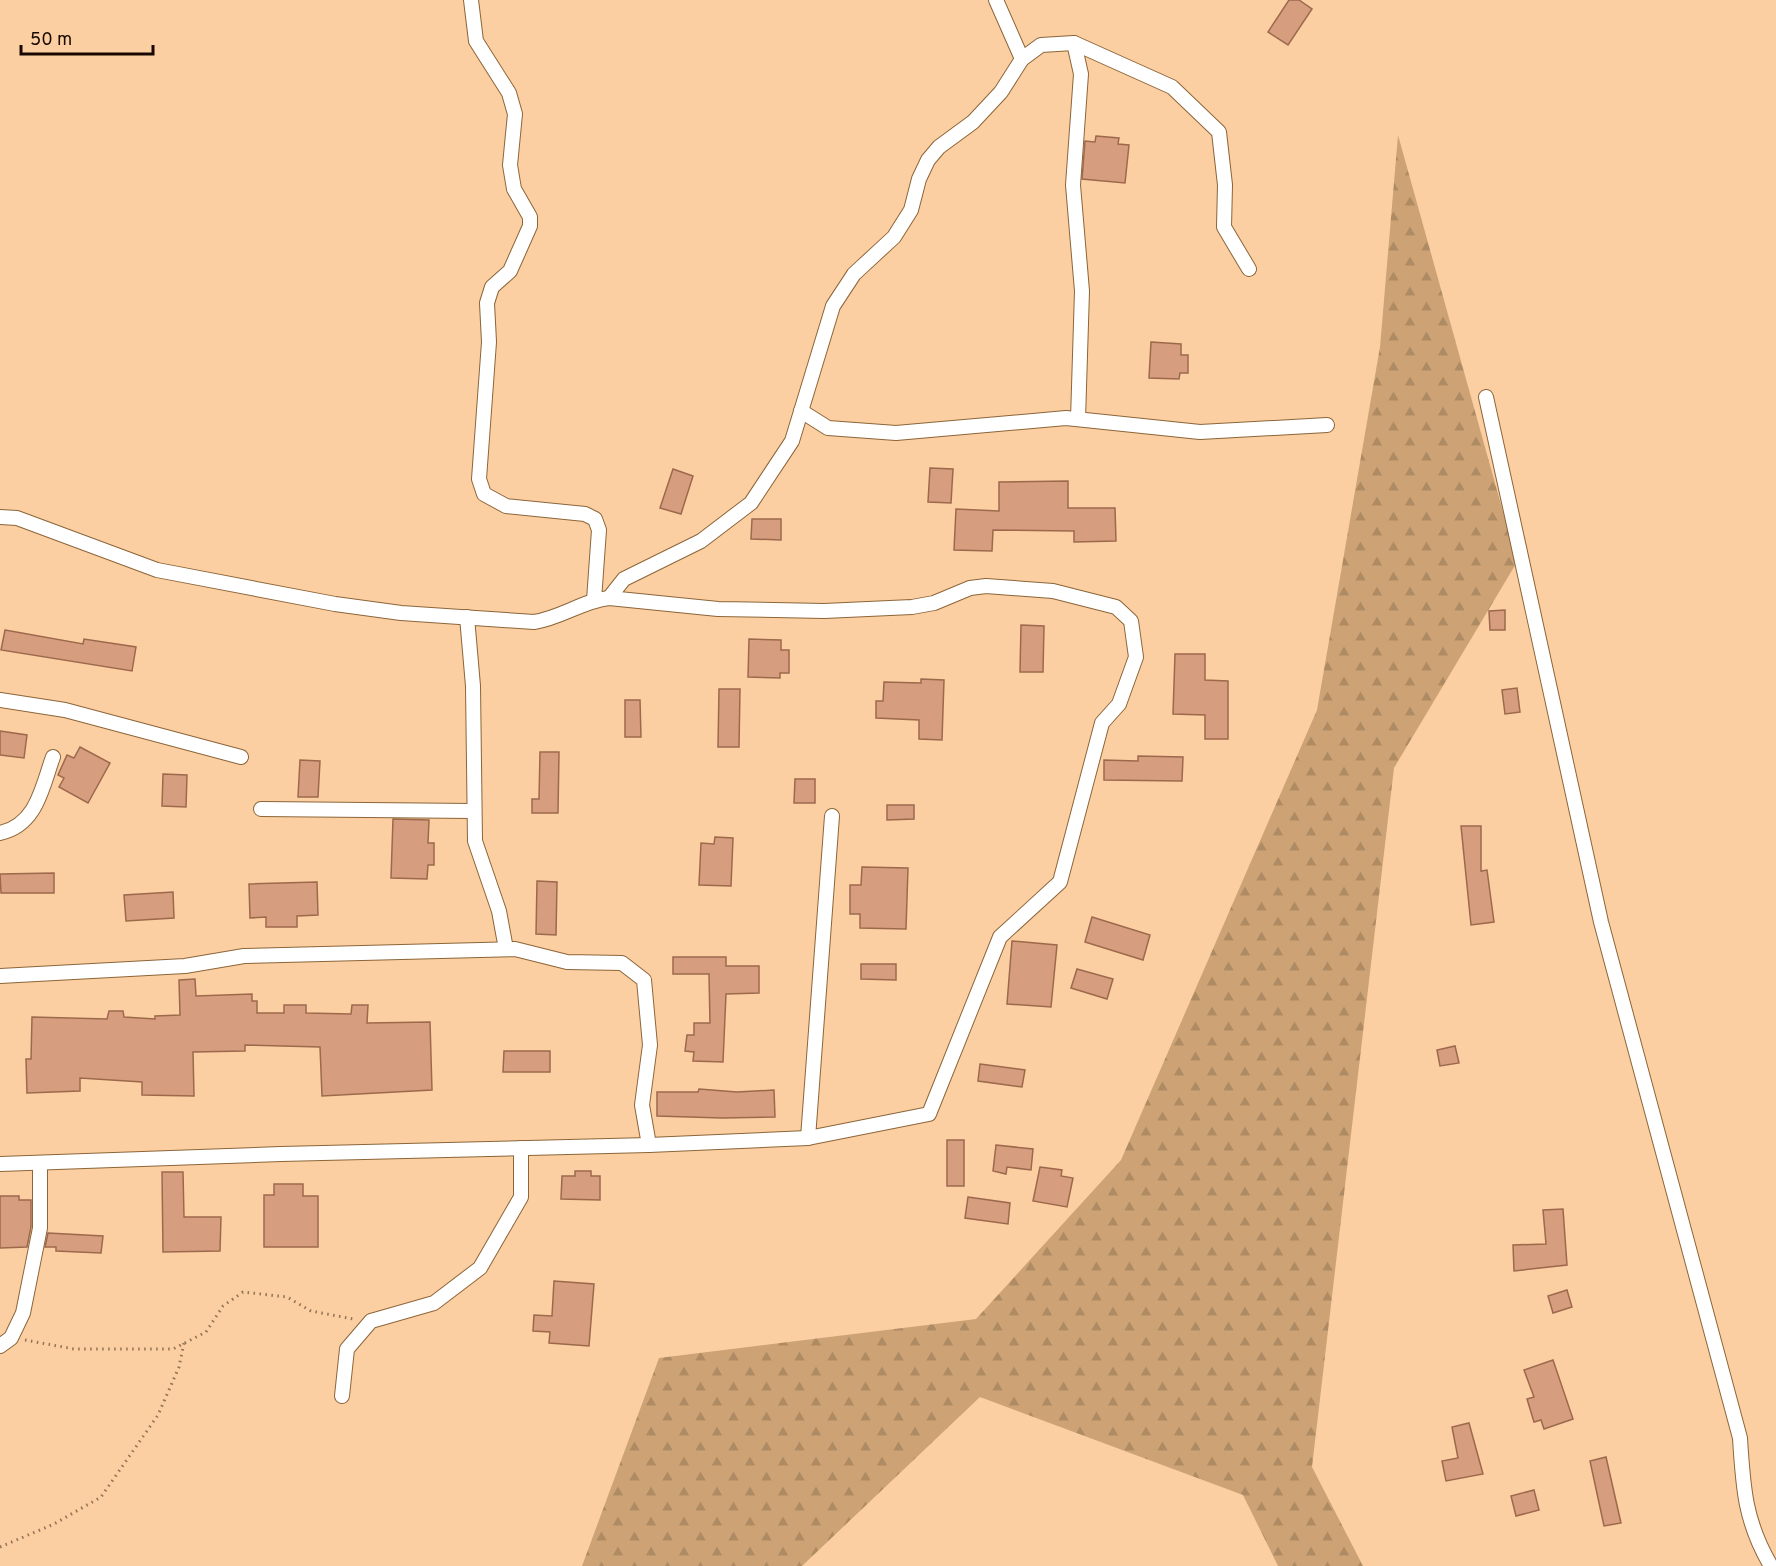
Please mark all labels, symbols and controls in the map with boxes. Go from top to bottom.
scale bar [21,18,153,56]
text: 50 m [30,29,72,52]

